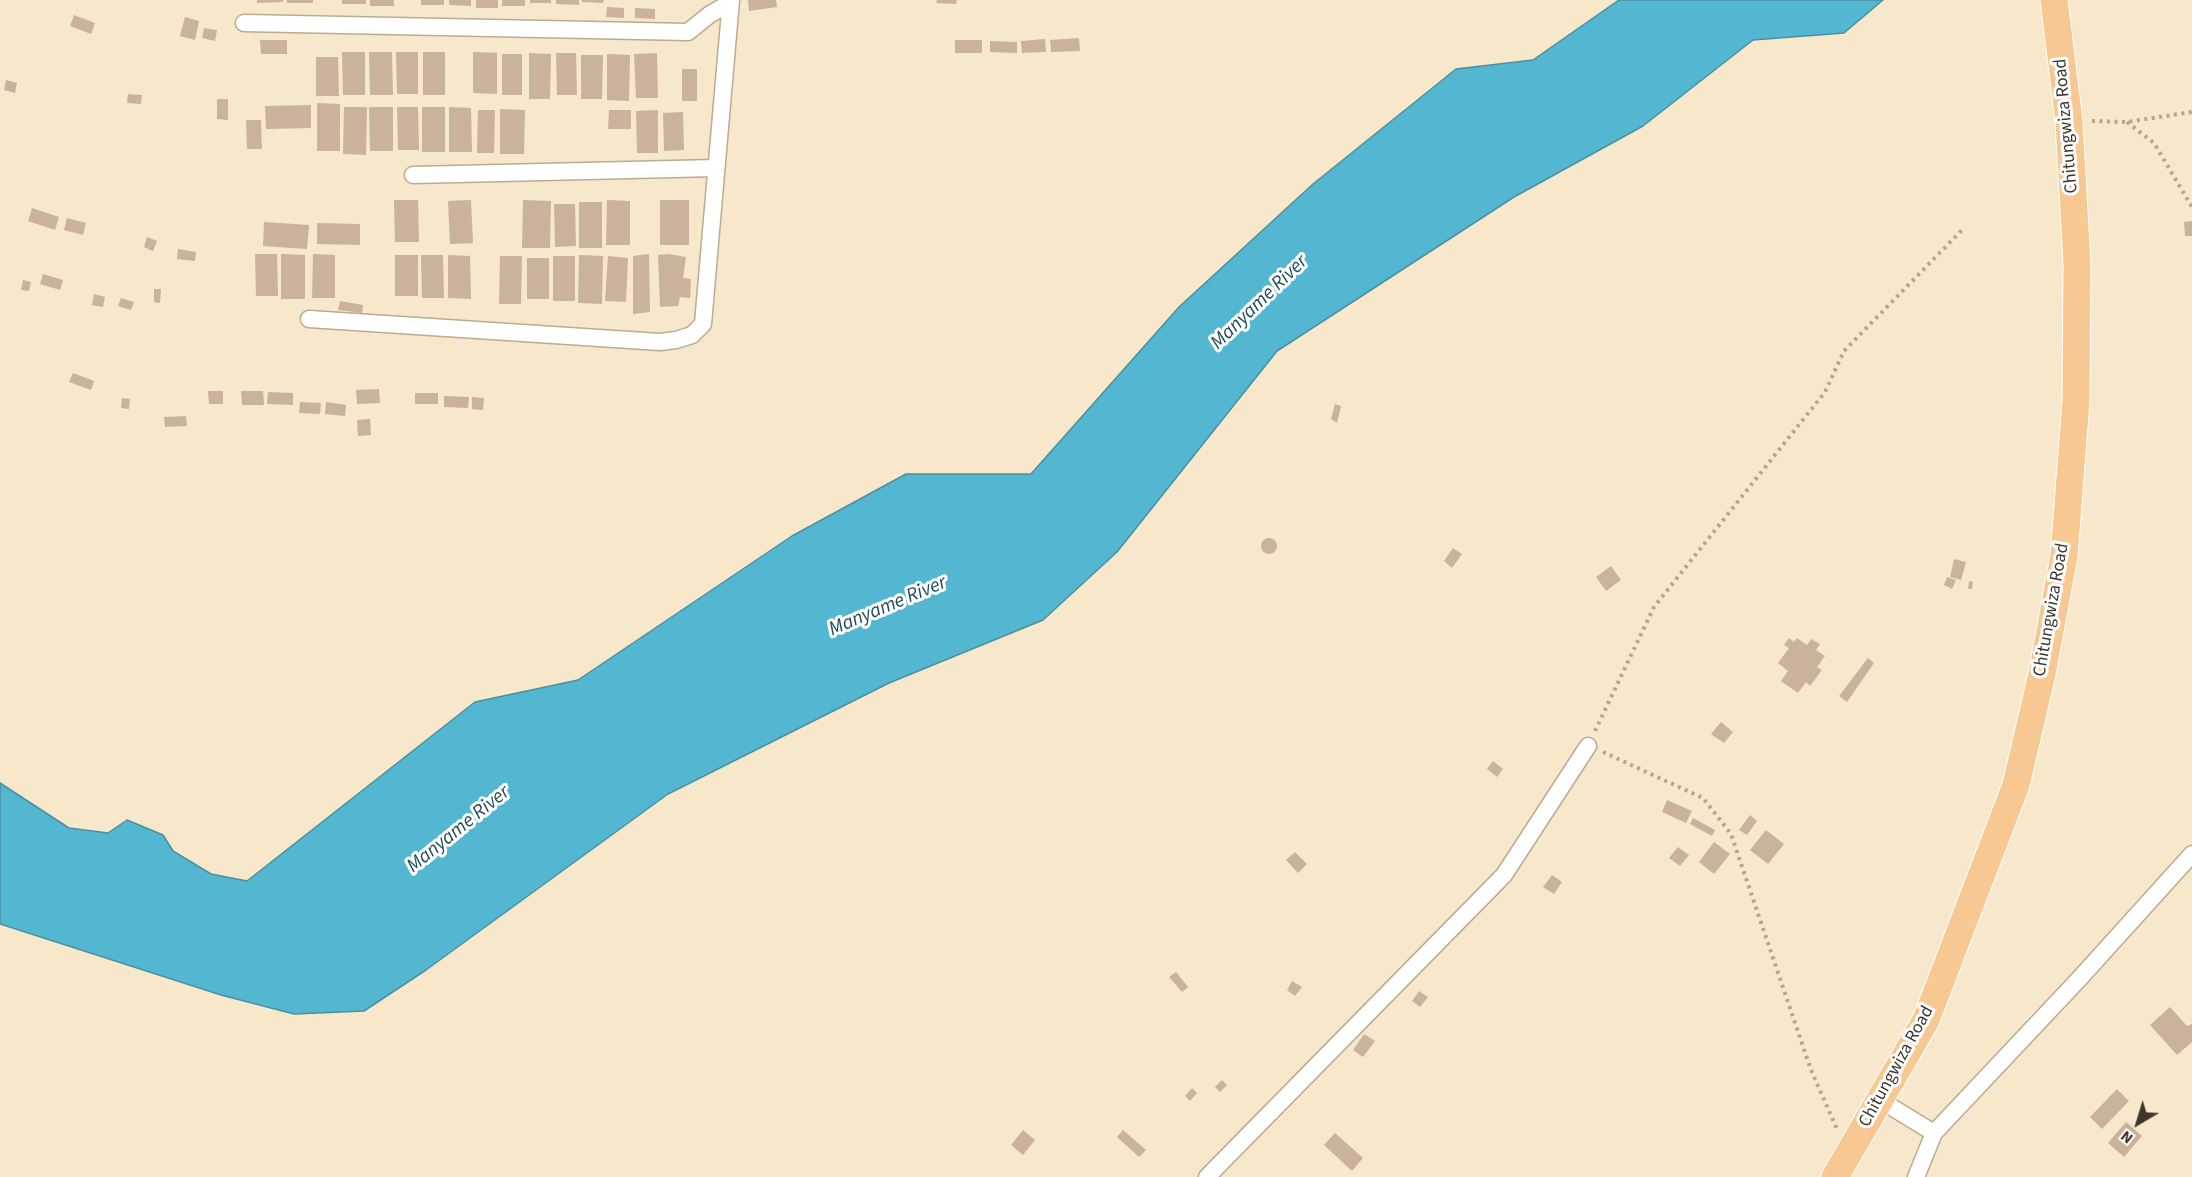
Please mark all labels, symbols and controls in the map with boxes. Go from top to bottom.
street label: Chitungwiza Road [2050,58,2084,194]
water label: Manyame River [1206,251,1314,355]
street label: Chitungwiza Road [2030,542,2074,678]
water label: Manyame River [826,571,950,643]
water label: Manyame River [403,781,515,879]
street label: Chitungwiza Road [1855,1003,1939,1131]
north arrow [2108,1093,2168,1153]
text: N [2116,1125,2138,1149]

